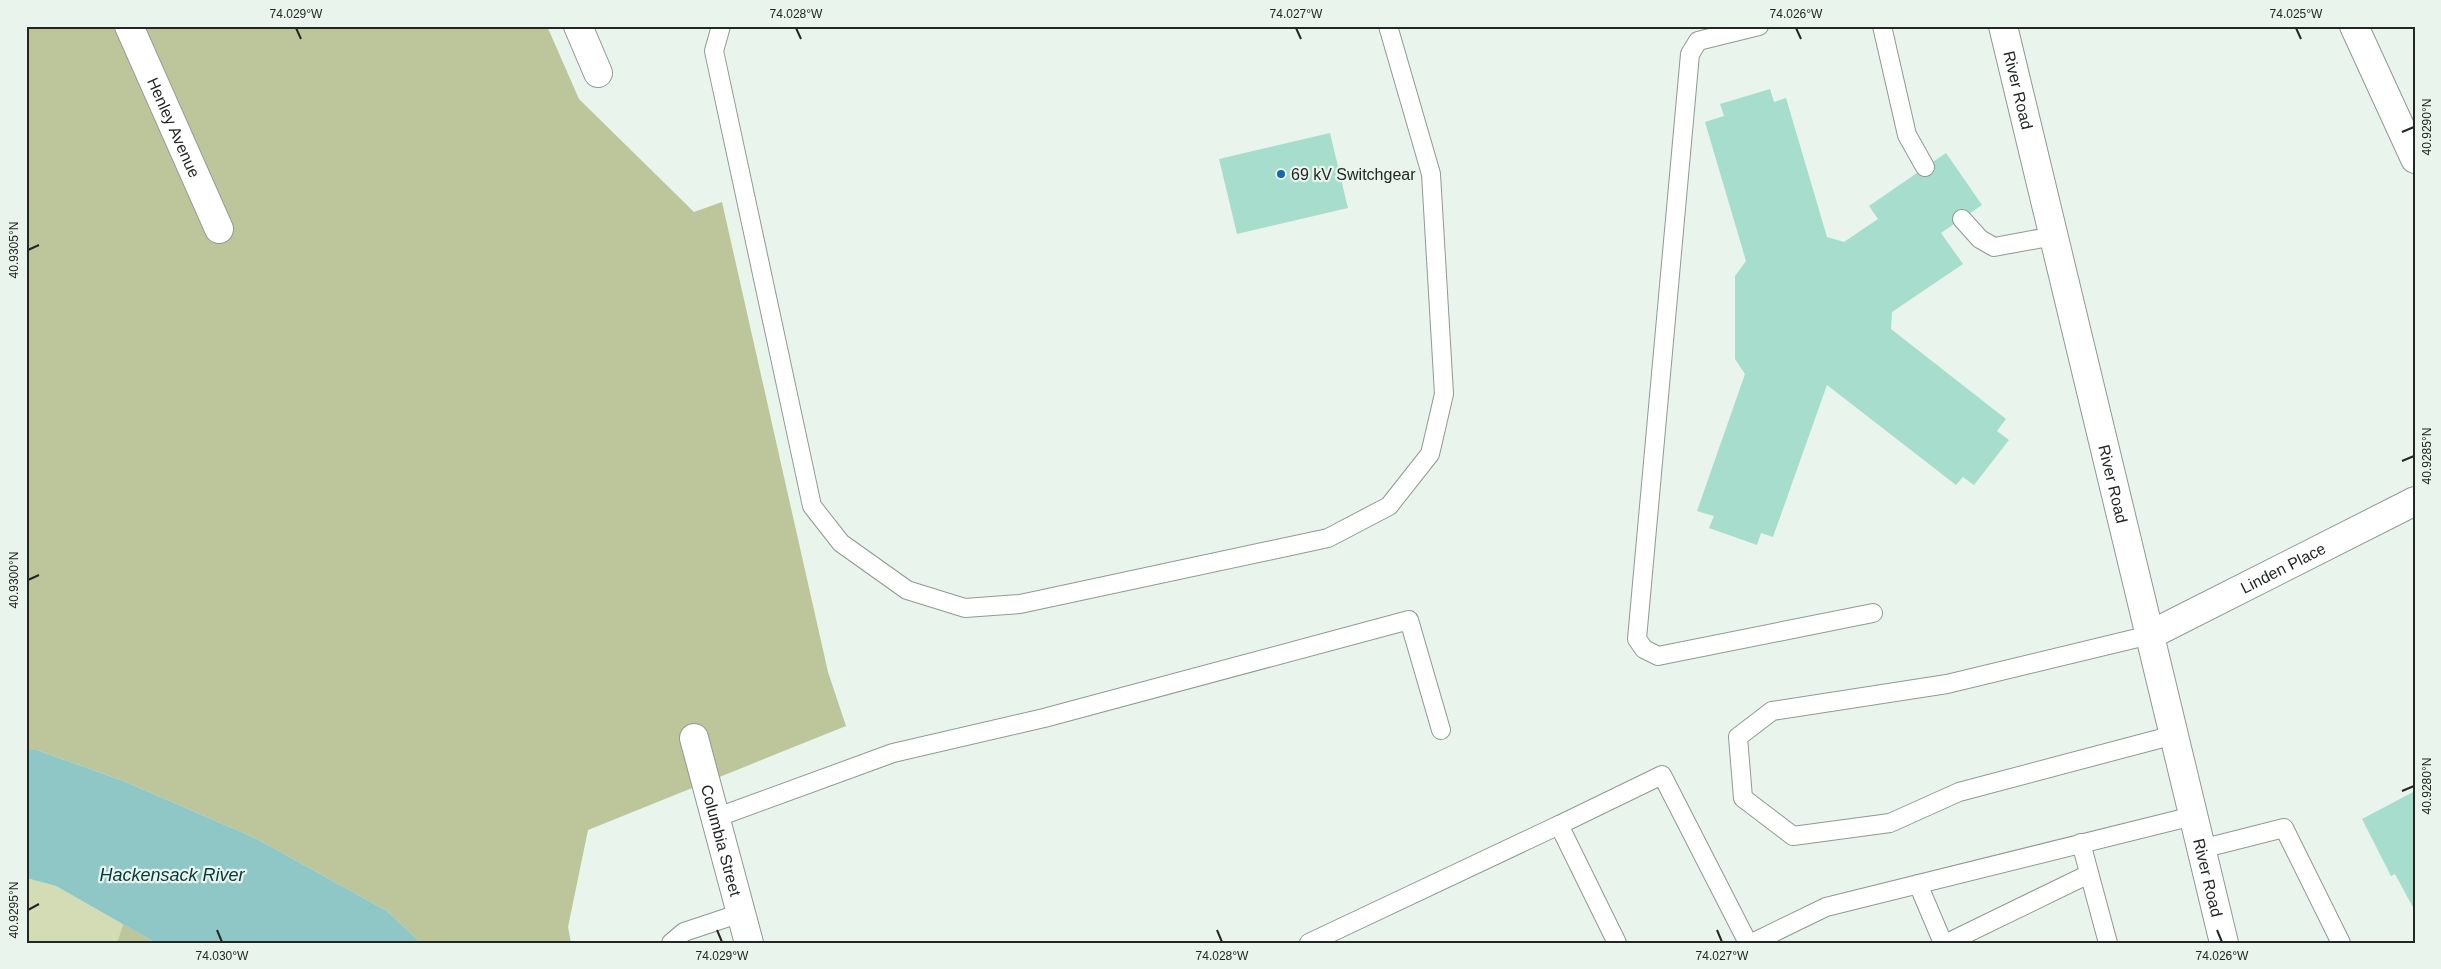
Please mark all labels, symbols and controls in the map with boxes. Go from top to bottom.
text: 74.029°W [270,7,323,21]
text: 74.028°W [770,7,823,21]
text: 74.027°W [1270,7,1323,21]
text: 74.026°W [1770,7,1823,21]
text: 74.025°W [2270,7,2323,21]
street label: River Road [2000,49,2036,131]
street label: Henley Avenue [144,75,203,180]
text: 40.9290°N [2420,99,2434,155]
place label: 69 kV Switchgear [1291,166,1416,183]
marker: 69 kV Switchgear [1275,168,1287,180]
text: 40.9305°N [7,222,21,278]
text: 40.9285°N [2420,428,2434,484]
street label: River Road [2095,443,2131,525]
street label: Linden Place [2238,540,2328,597]
text: 40.9300°N [7,552,21,608]
text: 40.9280°N [2420,758,2434,814]
street label: Columbia Street [698,783,744,899]
street label: River Road [2190,837,2225,919]
water label: Hackensack River [99,865,246,885]
text: 40.9295°N [7,882,21,938]
text: 74.030°W [196,949,249,963]
text: 74.029°W [696,949,749,963]
text: 74.028°W [1196,949,1249,963]
text: 74.027°W [1696,949,1749,963]
text: 74.026°W [2196,949,2249,963]

